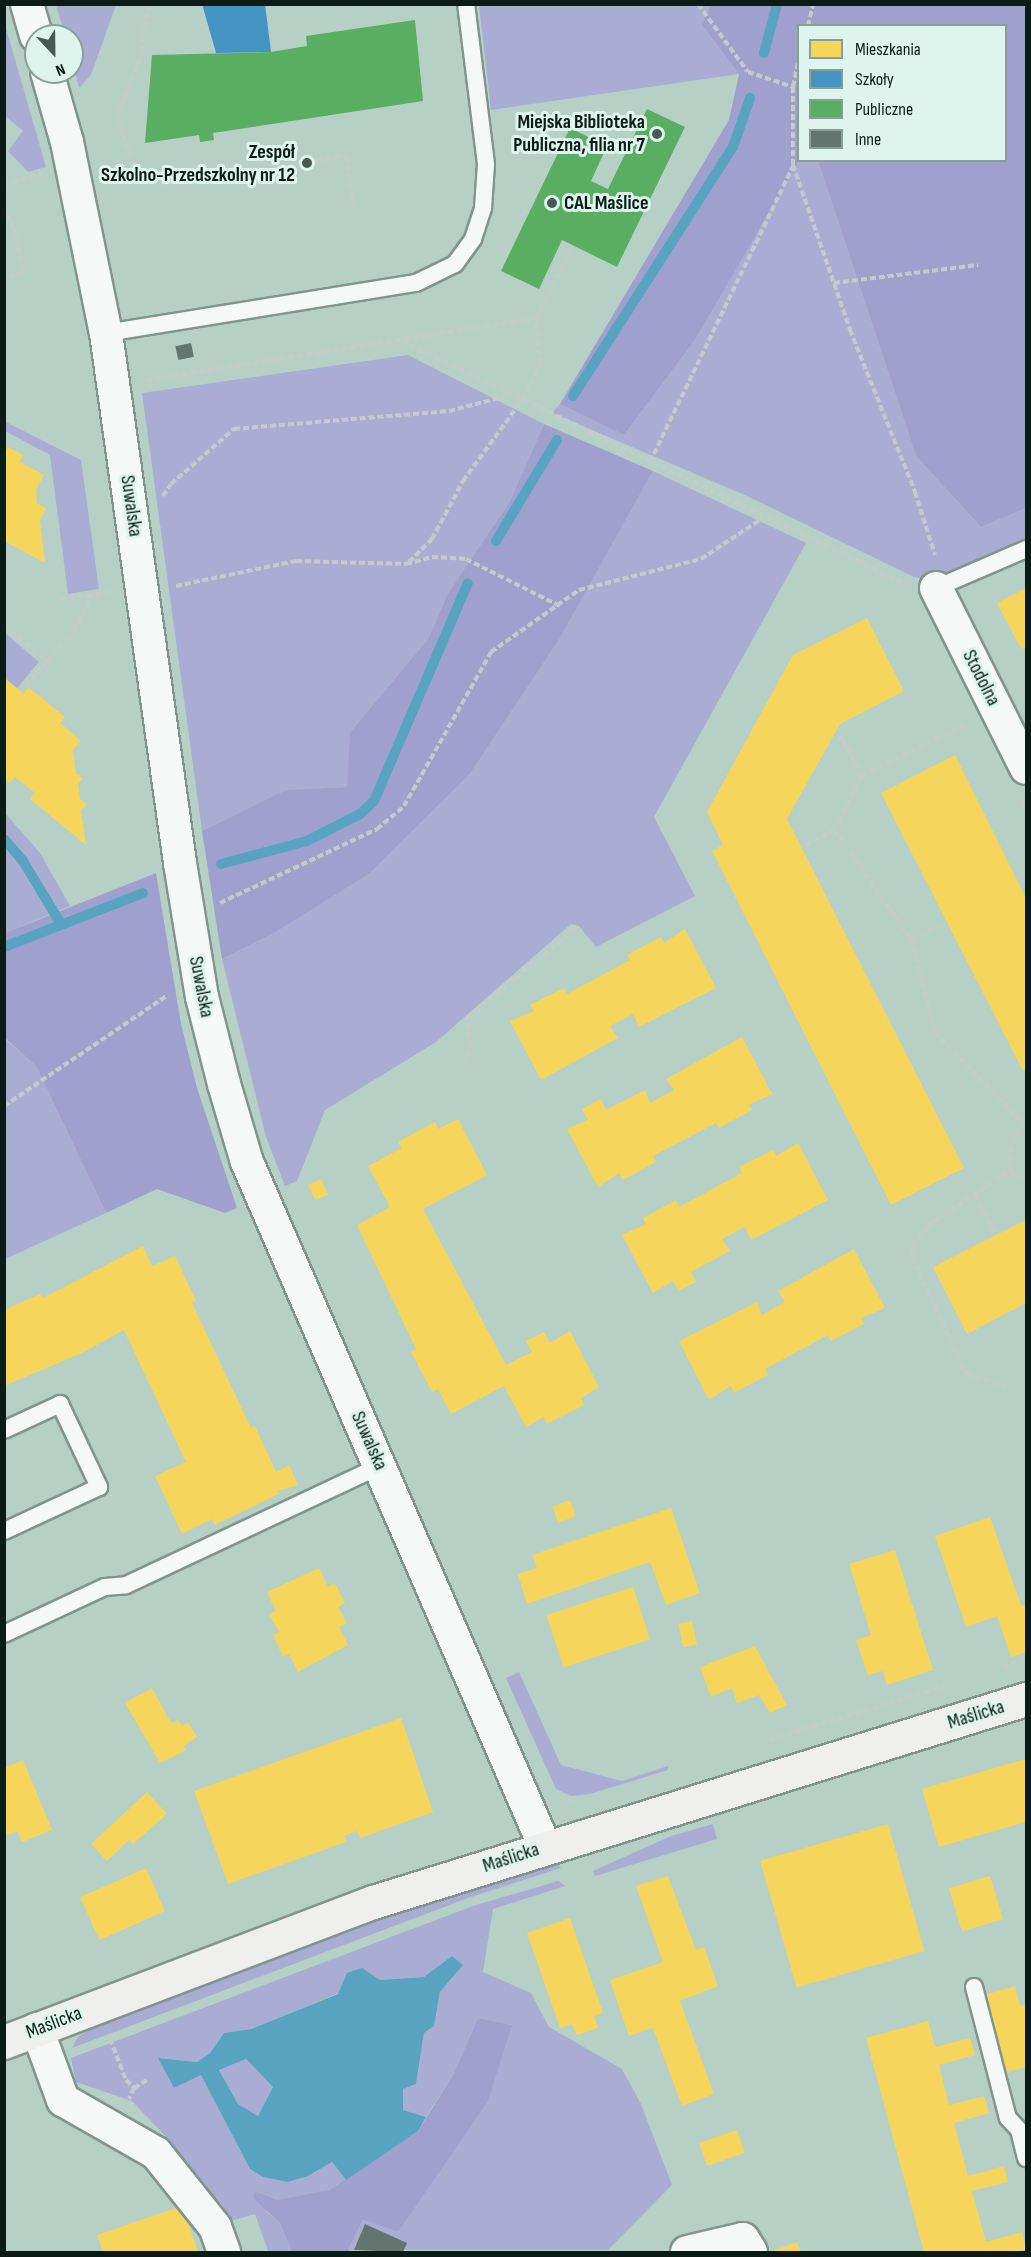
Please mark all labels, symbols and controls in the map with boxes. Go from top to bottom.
north arrow [24,24,84,84]
legend [797,24,1007,162]
text: Mieszkania [855,39,921,60]
text: N [53,59,68,80]
text: Szkoły [855,69,894,90]
text: Publiczne [855,99,913,120]
place label: Miejska Biblioteka Publiczna, filia nr 7 [513,110,645,157]
marker: Miejska Biblioteka Publiczna, filia nr 7 [650,127,664,141]
text: Inne [855,129,881,150]
place label: Zespół Szkolno-Przedszkolny nr 12 [101,140,295,187]
marker: Zespół Szkolno-Przedszkolny nr 12 [300,156,314,170]
place label: CAL Maślice [564,191,648,215]
marker: CAL Maślice [545,196,559,210]
street label: Suwalska [115,474,147,538]
street label: Stodolna [957,646,1005,710]
street label: Suwalska [183,954,219,1020]
street label: Suwalska [345,1408,393,1474]
street label: Maślicka [945,1695,1007,1735]
street label: Maślicka [480,1838,542,1878]
street label: Maślicka [23,2001,85,2045]

